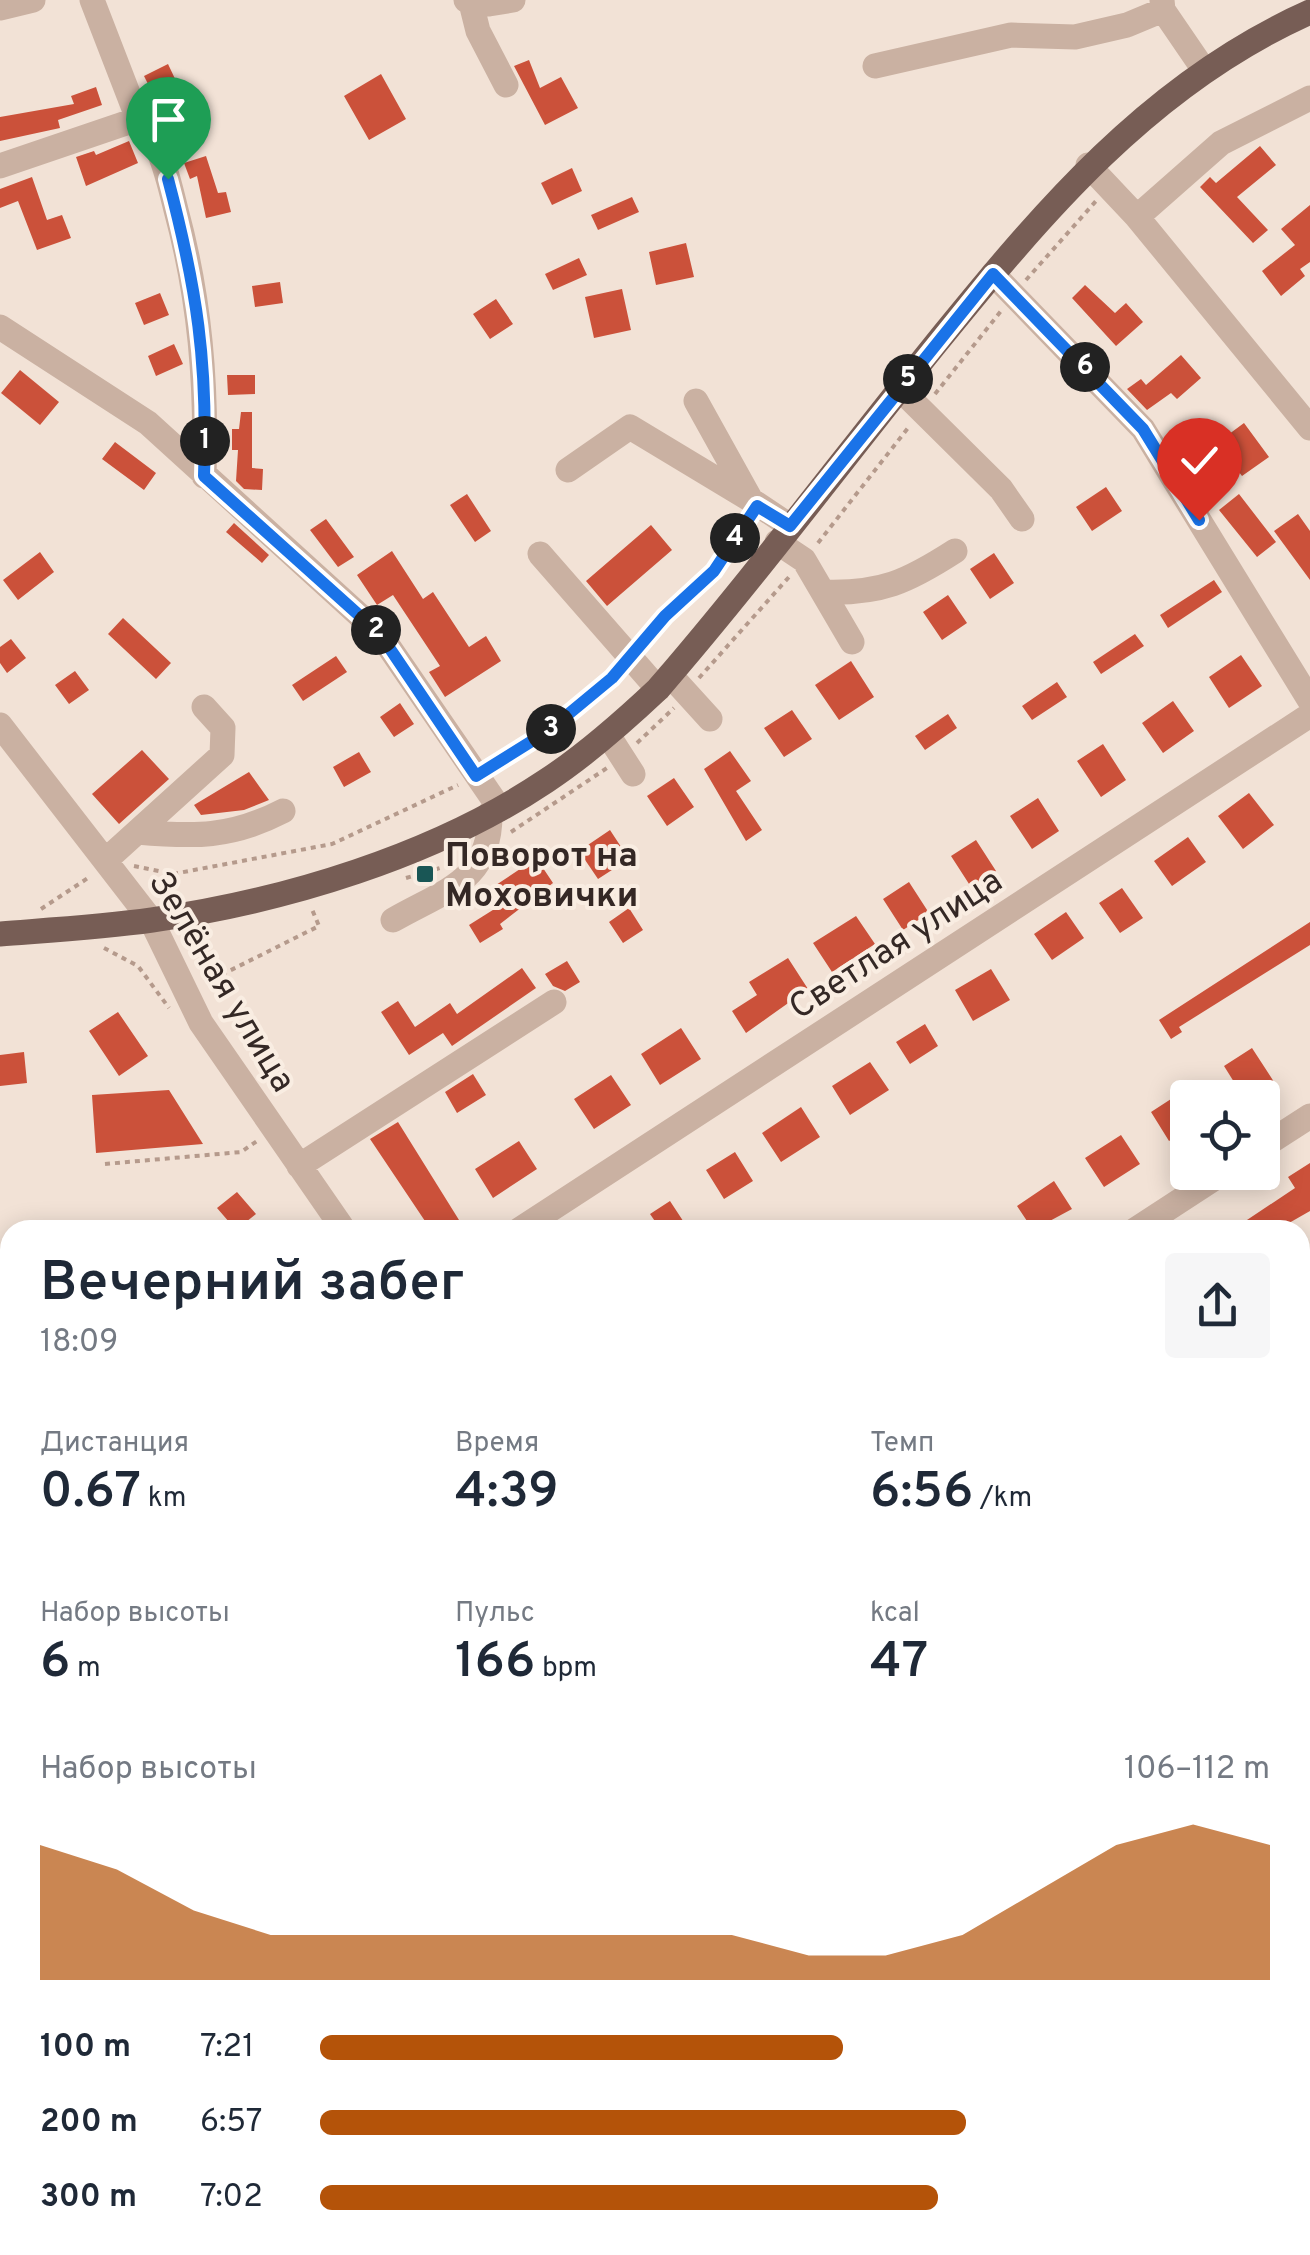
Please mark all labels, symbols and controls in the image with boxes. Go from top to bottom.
pin [126,77,211,180]
icon: arrive [141,92,196,147]
pin: 6 [1060,342,1110,392]
text: 6 [1076,349,1094,385]
pin: 5 [883,354,933,404]
text: 5 [899,361,917,397]
pin: 1 [180,416,230,466]
pin [1157,418,1242,521]
text: 1 [199,423,211,459]
icon: check [1172,433,1227,488]
pin: 4 [710,513,760,563]
text: 4 [726,520,744,556]
pin: 2 [351,605,401,655]
text: 2 [367,612,385,648]
pin: 3 [526,704,576,754]
text: 3 [543,711,559,747]
place label: Поворот на Моховички [445,835,638,919]
street label: Светлая улица [782,860,1012,1031]
marker: Поворот на Моховички [414,863,436,885]
street label: Зелёная улица [137,864,304,1101]
map controls [1170,1080,1280,1190]
button: locate [1170,1080,1280,1190]
text: Вечерний забег [40,1250,464,1320]
button: share [1165,1253,1270,1358]
text: 18:09 [40,1323,118,1363]
text: Дистанция [40,1426,189,1462]
text: Время [455,1426,539,1462]
text: Темп [870,1426,934,1462]
text: 0.67 [40,1462,141,1525]
text: 4:39 [455,1462,559,1525]
text: 6:56 [870,1462,973,1525]
text: km [141,1481,187,1517]
text: /km [973,1481,1032,1517]
text: Набор высоты [40,1596,230,1632]
text: Пульс [455,1596,535,1632]
text: kcal [870,1596,920,1632]
text: 6 [40,1632,70,1695]
text: 166 [455,1632,535,1695]
text: 47 [870,1632,928,1695]
text: m [70,1651,101,1687]
text: bpm [535,1651,597,1687]
text: Набор высоты [40,1750,257,1790]
text: 106–112 m [1124,1750,1270,1790]
text: 100 m [40,2028,131,2068]
text: 7:21 [200,2028,254,2068]
text: 200 m [40,2103,138,2143]
text: 6:57 [200,2103,263,2143]
text: 300 m [40,2178,137,2218]
text: 7:02 [200,2178,263,2218]

